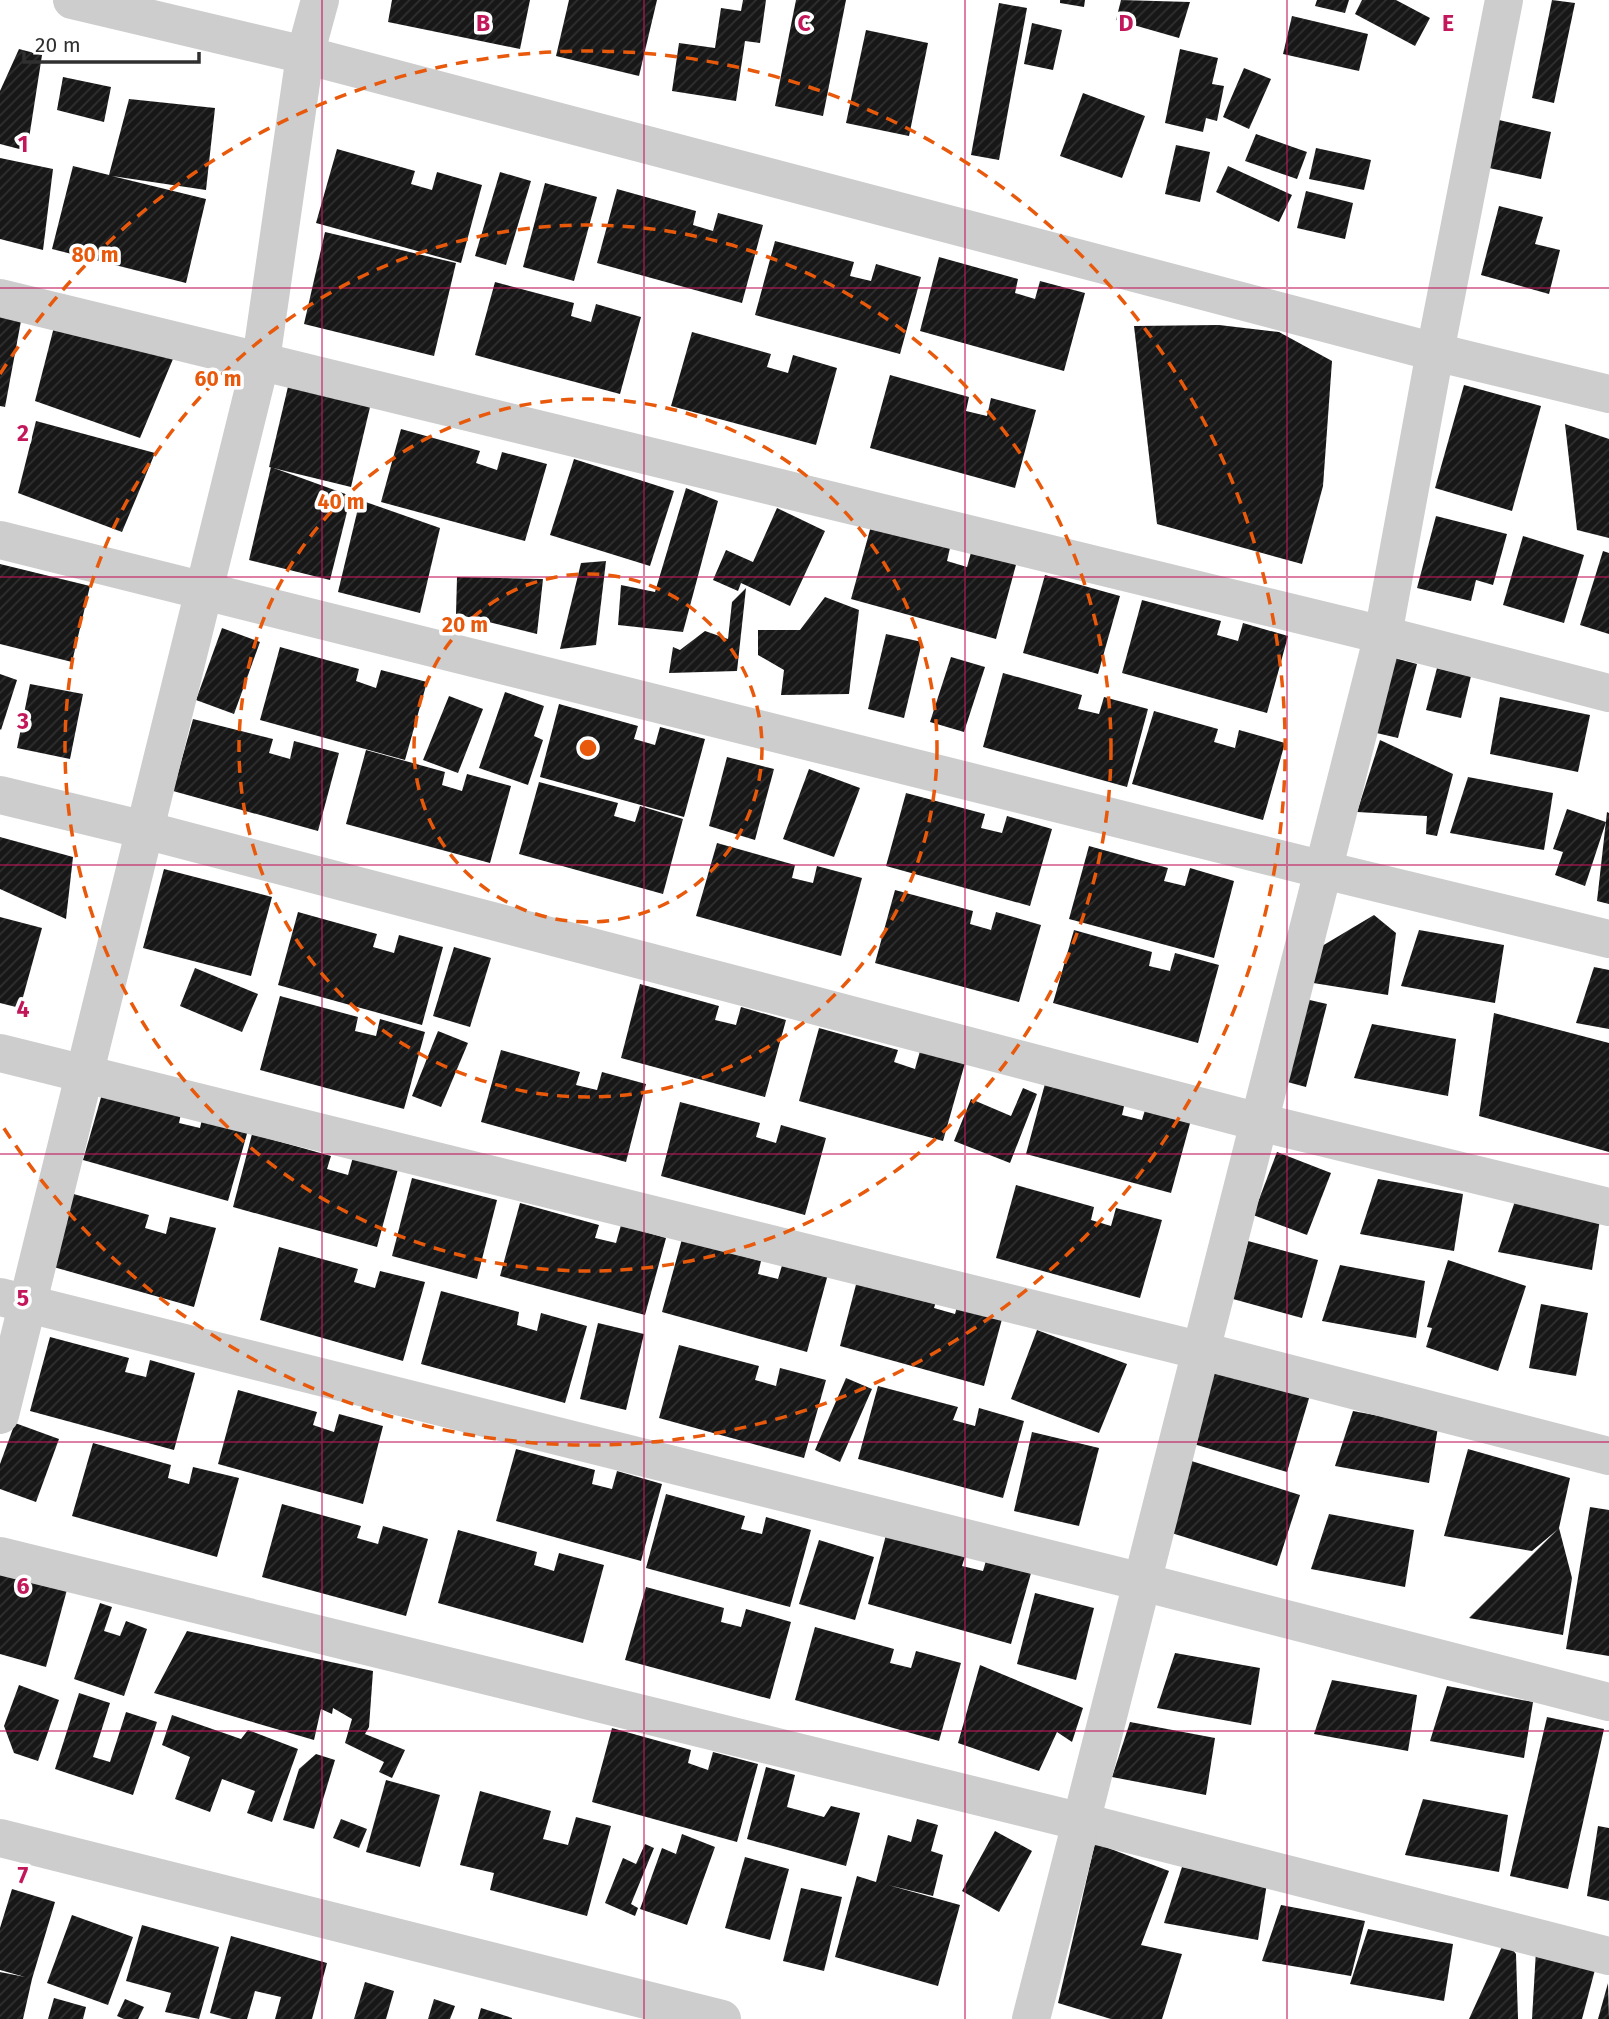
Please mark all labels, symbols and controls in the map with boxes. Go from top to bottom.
text: B [476,9,490,37]
text: C [797,9,811,37]
text: D [1119,9,1134,37]
text: E [1442,9,1454,37]
scale bar [24,21,200,65]
text: 20 m [35,32,81,58]
text: 1 [18,130,28,158]
text: 80 m [71,242,119,268]
text: 60 m [195,366,241,392]
text: 2 [17,419,29,447]
text: 40 m [318,489,364,515]
text: 20 m [442,612,488,638]
text: 3 [16,707,29,735]
centre of rings [576,736,600,760]
text: 4 [17,995,30,1023]
text: 5 [17,1284,29,1312]
text: 6 [17,1572,30,1600]
text: 7 [18,1861,29,1889]

